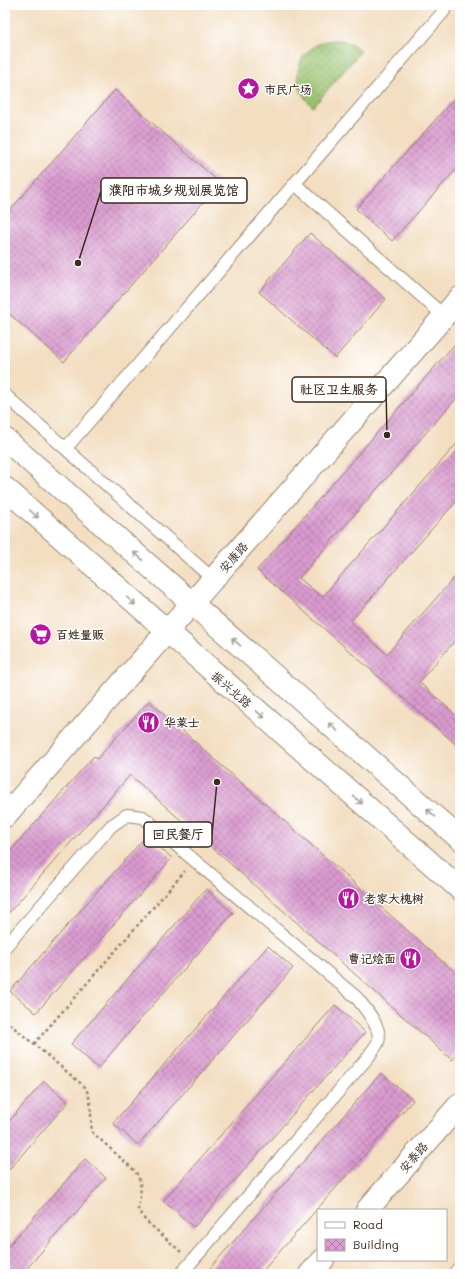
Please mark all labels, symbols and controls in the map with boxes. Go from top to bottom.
place icon: 市民广场 [236,76,262,102]
place label: 市民广场 [264,81,312,97]
callout: 濮阳市城乡规划展览馆 [101,178,247,203]
text: 濮阳市城乡规划展览馆 [109,181,239,198]
callout: 社区卫生服务 [292,377,386,402]
text: 社区卫生服务 [300,380,378,397]
one-way arrow [29,509,39,519]
street label: 安康路 [215,538,251,576]
one-way arrow [133,551,143,560]
one-way arrow [126,596,136,605]
supermarket icon: 百姓量贩 [28,621,54,647]
place label: 百姓量贩 [56,626,104,642]
one-way arrow [230,637,241,646]
street label: 振兴北路 [209,667,255,711]
restaurant icon: 华莱士 [136,709,162,735]
one-way arrow [255,710,266,719]
place label: 华莱士 [164,714,200,730]
one-way arrow [328,723,338,732]
one-way arrow [353,795,363,805]
one-way arrow [425,809,436,818]
callout: 回民餐厅 [144,822,212,847]
text: 回民餐厅 [152,825,204,842]
restaurant icon: 老家大槐树 [336,885,362,911]
place label: 老家大槐树 [364,890,424,906]
restaurant icon: 曹记烩面 [398,945,424,971]
place label: 曹记烩面 [348,950,396,966]
street label: 安泰路 [395,1138,431,1176]
legend [317,1209,447,1261]
text: Road [353,1216,383,1232]
text: Building [353,1236,399,1252]

